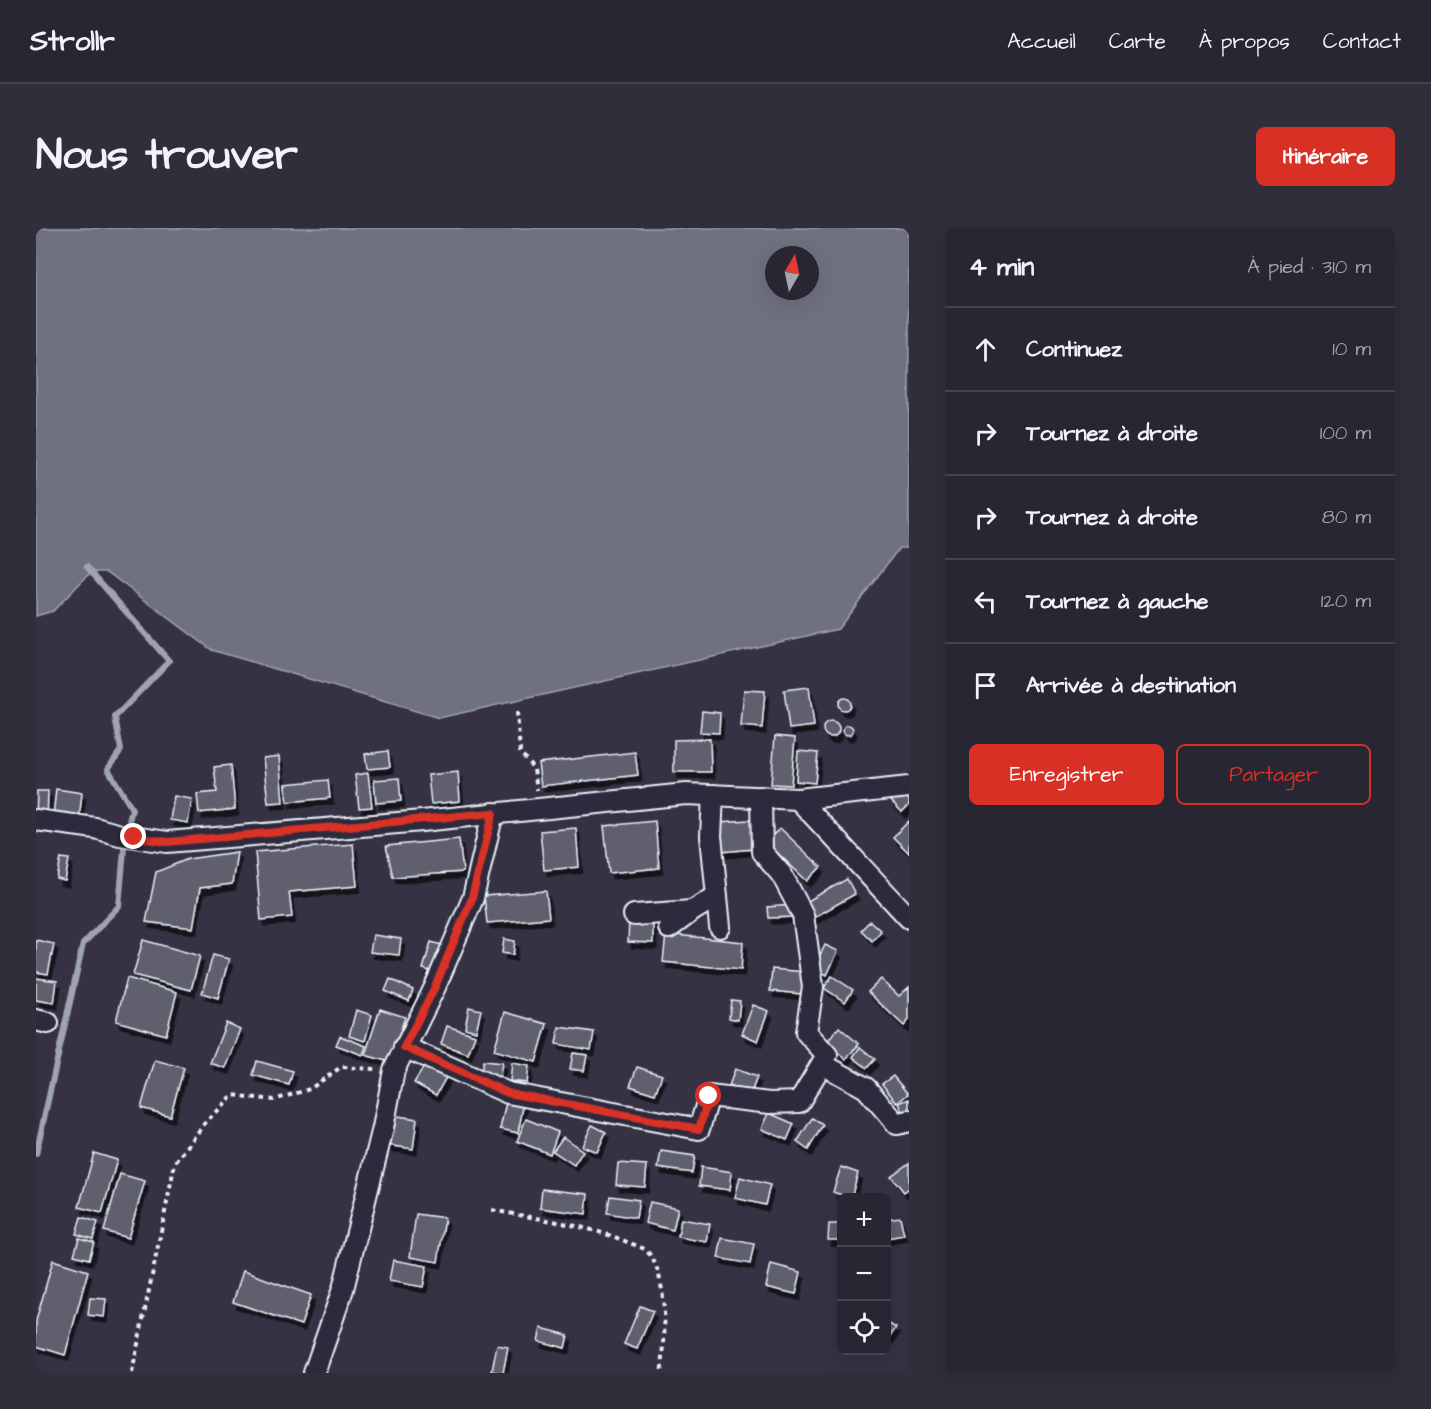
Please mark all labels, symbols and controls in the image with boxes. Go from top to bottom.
text: Strollr [30,22,115,61]
text: Accueil [1007,27,1076,56]
text: Carte [1109,27,1166,56]
text: À propos [1199,27,1290,56]
text: Contact [1323,27,1401,56]
text: Nous trouver [36,127,298,185]
button: Itinéraire [1256,127,1395,186]
north arrow [765,246,819,300]
text: 4 min [969,249,1034,285]
text: À pied · 310 m [1247,253,1371,281]
icon: ahead [969,333,1002,366]
text: Continuez [1026,334,1122,365]
text: 10 m [1332,335,1371,363]
icon: right [969,417,1002,450]
text: Tournez à droite [1026,418,1198,449]
text: 100 m [1320,419,1371,447]
icon: right [969,501,1002,534]
text: Tournez à droite [1026,502,1198,533]
text: 80 m [1322,503,1371,531]
icon: left [969,585,1002,618]
text: Tournez à gauche [1026,586,1208,617]
text: 120 m [1321,587,1371,615]
icon: arrive [969,669,1002,702]
text: Arrivée à destination [1026,670,1236,701]
button: Enregistrer [969,744,1164,805]
button: Partager [1176,744,1371,805]
route end [120,823,146,849]
route start [695,1082,721,1108]
map controls [837,1193,891,1355]
button: + [837,1193,891,1247]
button: − [837,1247,891,1301]
button: locate [837,1301,891,1355]

